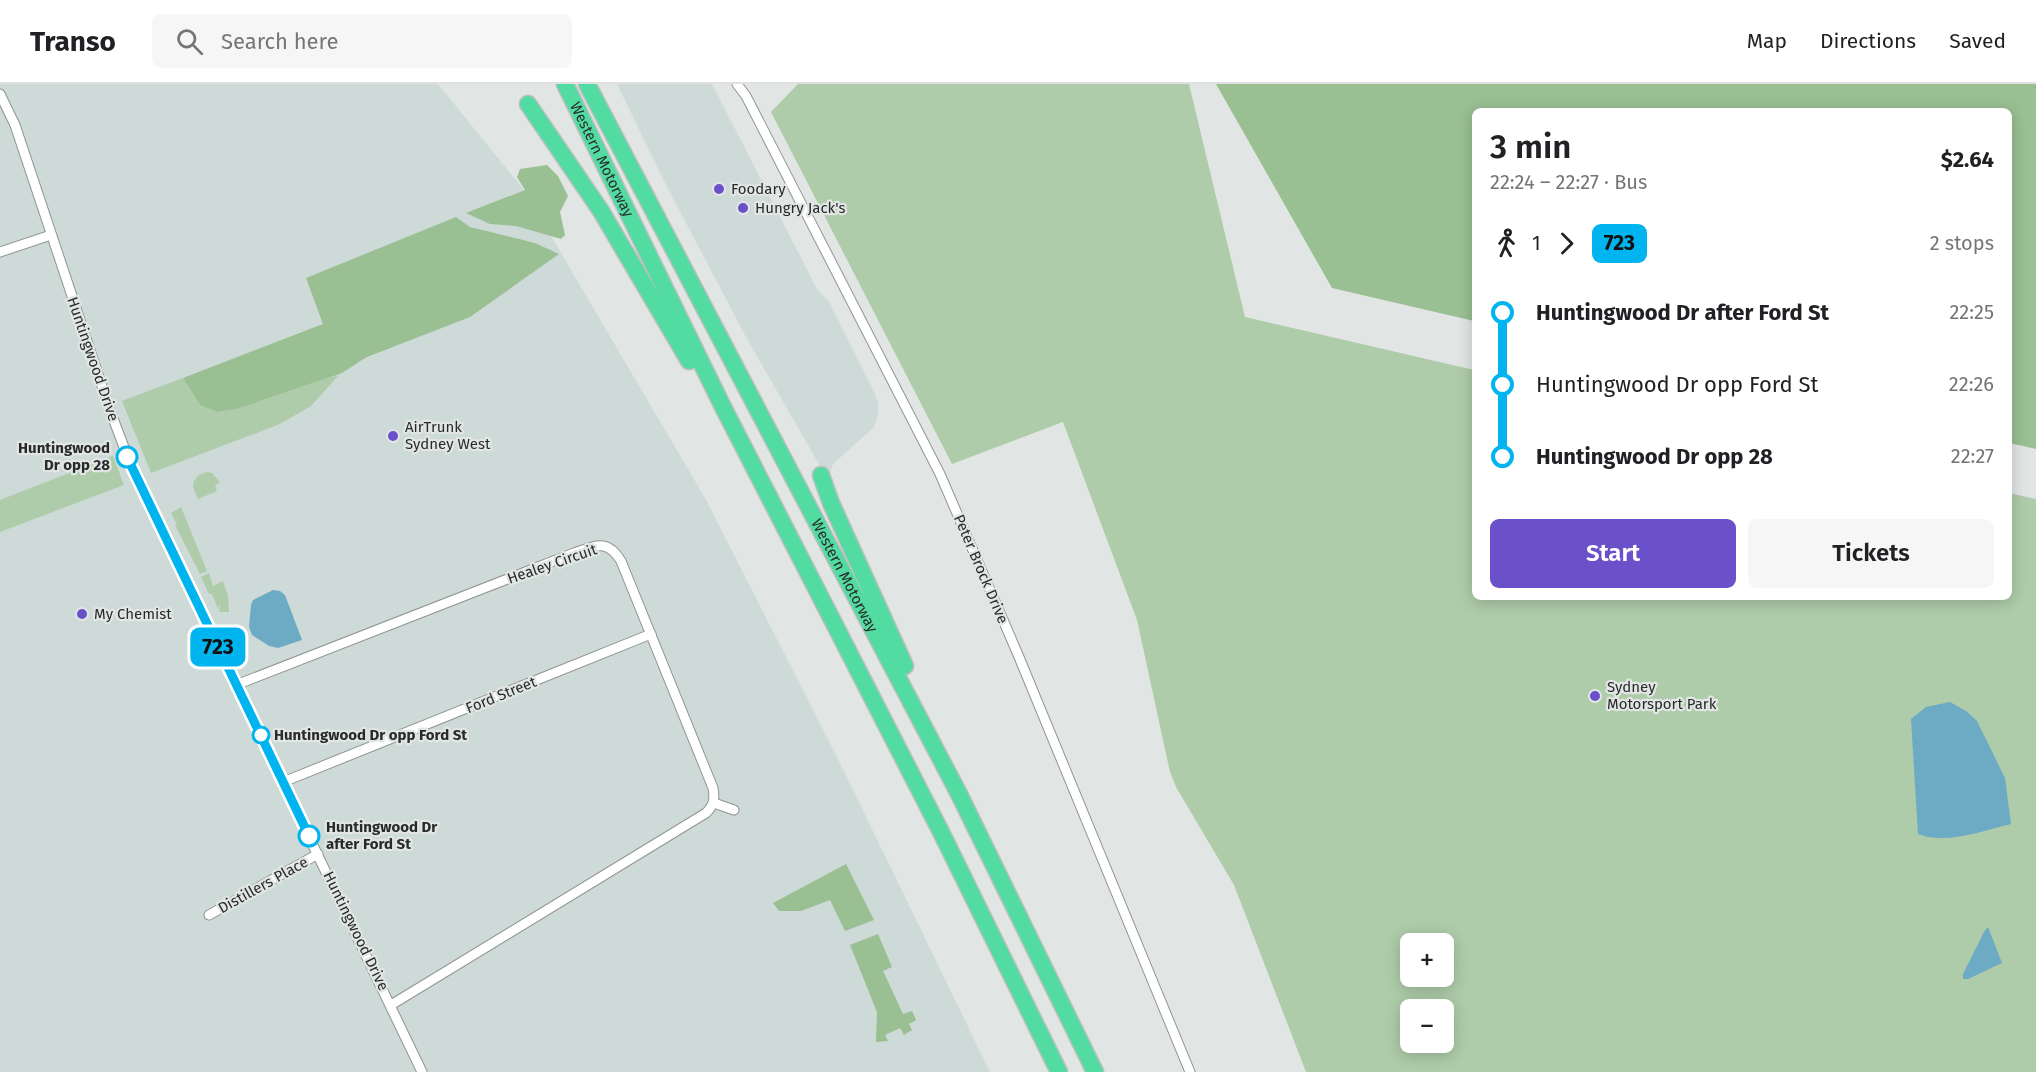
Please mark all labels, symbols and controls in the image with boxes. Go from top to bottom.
search box [152,14,572,68]
text: Transo [30,25,116,58]
icon: search [173,25,206,58]
text: Search here [221,28,338,55]
text: Map [1747,28,1787,54]
text: Directions [1820,28,1916,54]
text: Saved [1949,28,2006,54]
street label: Western Motorway [566,99,638,220]
text: 3 min [1490,127,1571,167]
text: $2.64 [1941,146,1994,173]
text: 22:24 – 22:27 · Bus [1490,170,1647,194]
place label: Foodary [731,180,786,198]
marker: Foodary [712,182,726,196]
place label: Hungry Jack's [755,199,845,217]
marker: Hungry Jack's [736,201,750,215]
icon: walk [1490,227,1523,260]
icon: forward [1550,227,1583,260]
text: 723 [1604,230,1635,256]
text: 1 [1532,231,1541,255]
text: 2 stops [1930,231,1994,255]
street label: Huntingwood Drive [63,294,123,424]
text: Huntingwood Dr after Ford St [1536,299,1829,326]
text: 22:25 [1949,300,1994,324]
text: Huntingwood Dr opp Ford St [1536,371,1819,398]
text: 22:26 [1949,372,1994,396]
place label: AirTrunk Sydney West [405,418,491,453]
marker: AirTrunk Sydney West [386,429,400,443]
place label: Huntingwood Dr opp 28 [18,439,110,474]
text: Huntingwood Dr opp 28 [1536,443,1773,470]
text: 22:27 [1951,444,1994,468]
marker: Huntingwood Dr opp 28 [116,446,138,468]
street label: Peter Brock Drive [950,512,1012,626]
street label: Western Motorway [807,516,882,636]
button: Start [1490,519,1736,588]
button: Tickets [1748,519,1994,588]
street label: Healey Circuit [505,540,600,588]
place label: My Chemist [94,605,172,623]
marker: My Chemist [75,607,89,621]
line badge: 723 [184,628,252,666]
text: 723 [202,634,234,660]
street label: Ford Street [463,672,539,717]
place label: Sydney Motorsport Park [1607,678,1717,713]
marker: Sydney Motorsport Park [1588,689,1602,703]
marker: Huntingwood Dr opp Ford St [252,726,270,744]
place label: Huntingwood Dr opp Ford St [274,726,467,744]
place label: Huntingwood Dr after Ford St [326,818,438,853]
marker: Huntingwood Dr after Ford St [298,825,320,847]
street label: Distillers Place [215,853,311,917]
street label: Huntingwood Drive [319,868,393,994]
map controls [1400,933,1454,1053]
button: + [1400,933,1454,987]
button: − [1400,999,1454,1053]

